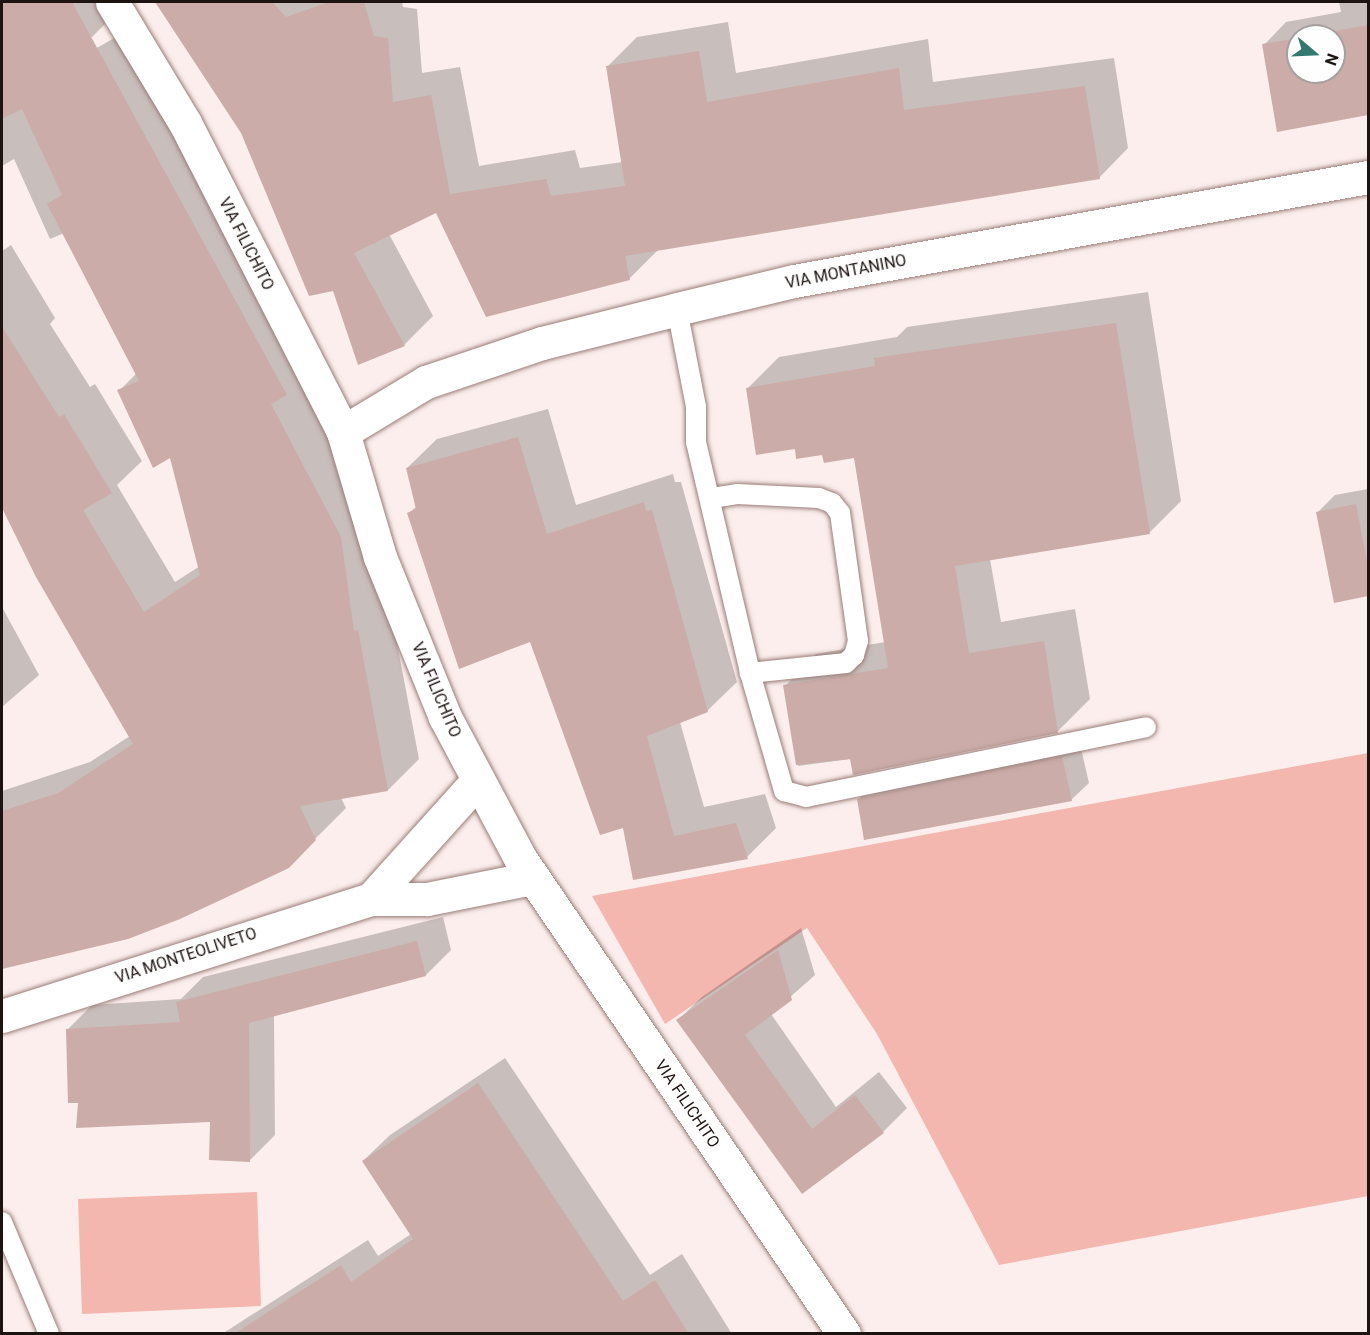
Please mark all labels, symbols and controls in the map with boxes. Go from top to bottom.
north arrow [1286,24,1346,84]
text: N [1321,51,1342,68]
street label: VIA FILICHITO [214,194,278,294]
street label: VIA MONTANINO [784,251,908,293]
street label: VIA FILICHITO [407,640,465,740]
street label: VIA MONTEOLIVETO [113,924,259,988]
street label: VIA FILICHITO [651,1057,723,1151]

